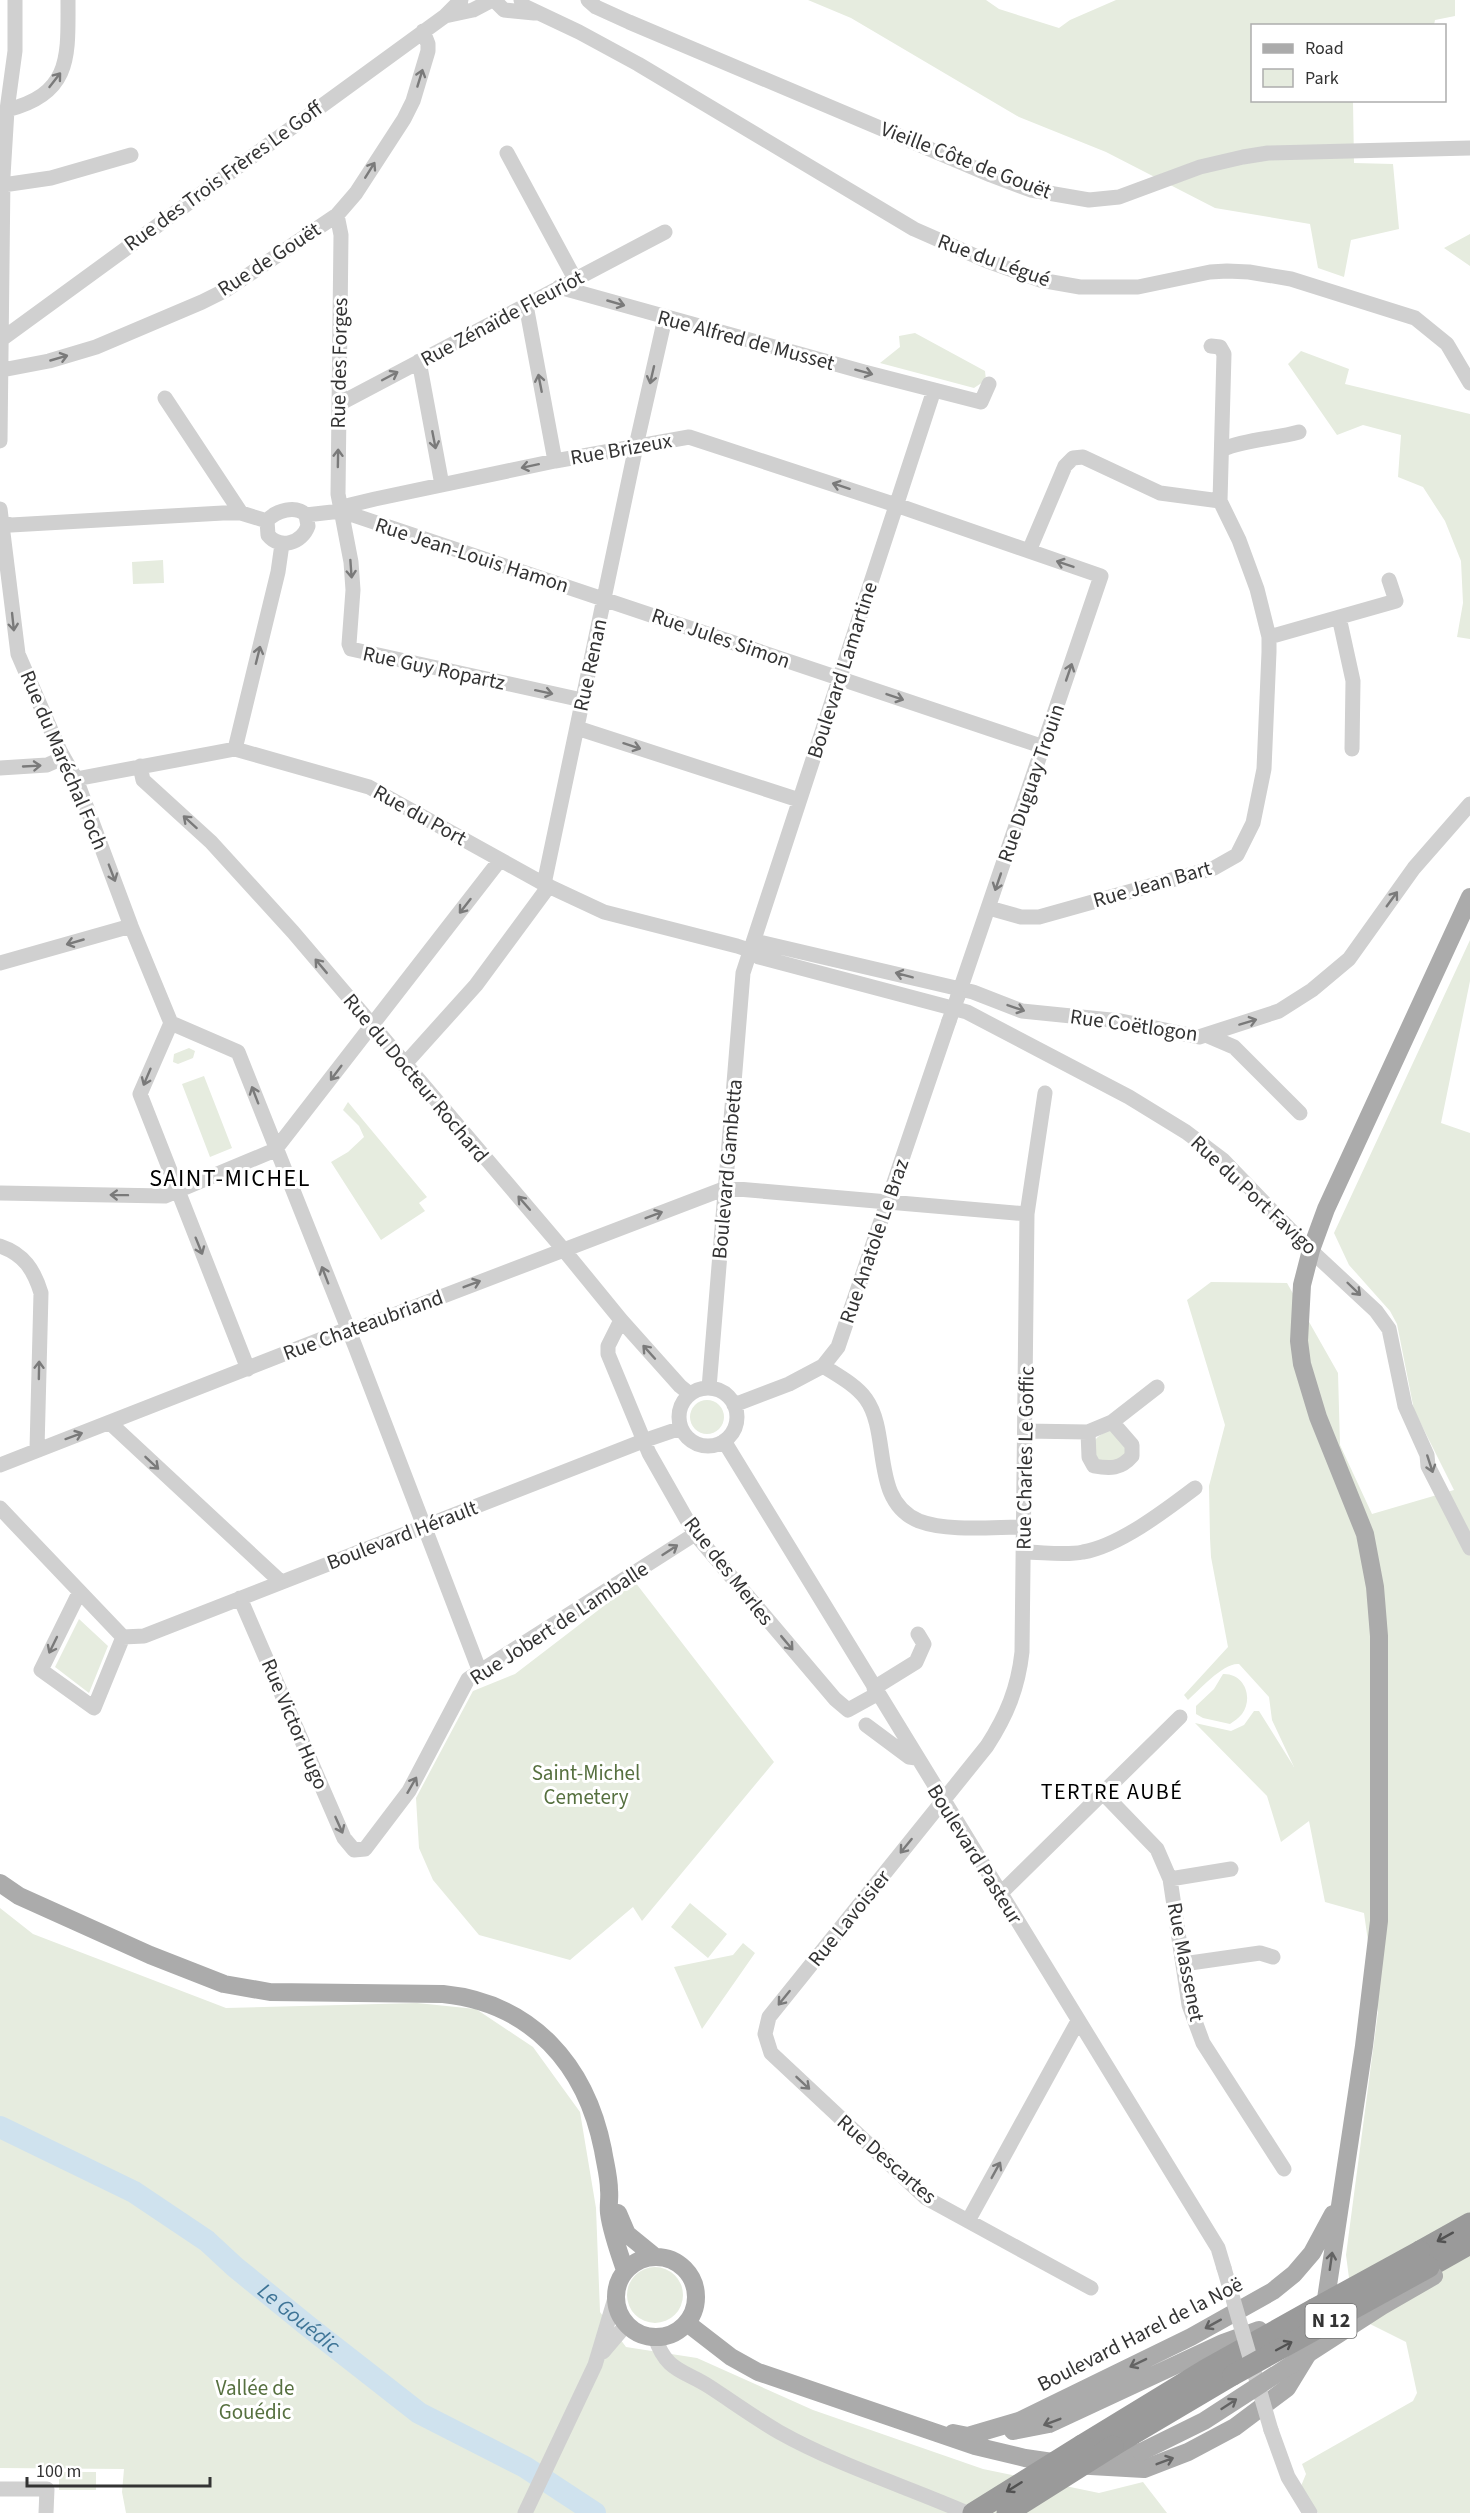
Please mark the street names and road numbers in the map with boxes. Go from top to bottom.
street label: Rue des Trois Frères Le Goff [118,93,329,258]
street label: Vieille Côte de Gouët [876,114,1056,206]
street label: Rue de Gouët [212,214,326,304]
street label: Rue du Légué [933,226,1055,294]
street label: Rue Zénaïde Fleuriot [415,262,589,374]
street label: Rue des Forges [323,297,355,429]
street label: Rue Alfred de Musset [654,302,838,378]
street label: Rue Brizeux [568,425,675,473]
street label: Rue Jean-Louis Hamon [371,509,573,601]
street label: Boulevard Lamartine [799,578,885,762]
street label: Rue Jules Simon [648,600,794,676]
street label: Rue Renan [566,616,614,714]
street label: Rue Guy Ropartz [360,638,508,698]
street label: Rue du Maréchal Foch [13,666,115,854]
street label: Rue Duguay Trouin [990,700,1072,866]
street label: Rue du Port [368,777,472,853]
street label: Rue Jean Bart [1089,853,1215,915]
street label: Rue du Docteur Rochard [336,987,496,1169]
street label: Rue Coëtlogon [1068,1001,1200,1049]
street label: Boulevard Gambetta [704,1078,750,1260]
street label: Rue du Port Favigo [1184,1128,1324,1262]
street label: Rue Anatole Le Braz [832,1154,916,1327]
street label: Rue Chateaubriand [279,1282,447,1368]
street label: Rue Charles Le Goffic [1008,1365,1042,1550]
street label: Boulevard Hérault [322,1492,482,1578]
street label: Rue des Merles [677,1510,781,1632]
street label: Rue Jobert de Lamballe [464,1554,654,1692]
street label: Rue Victor Hugo [254,1654,336,1794]
street label: Boulevard Pasteur [920,1778,1030,1930]
street label: Rue Lavoisier [801,1863,898,1973]
street label: Rue Massenet [1160,1900,1212,2024]
street label: Rue Descartes [831,2107,944,2211]
street label: Boulevard Harel de la Noë [1032,2269,1248,2399]
road number: N 12 [1306,2304,1356,2338]

